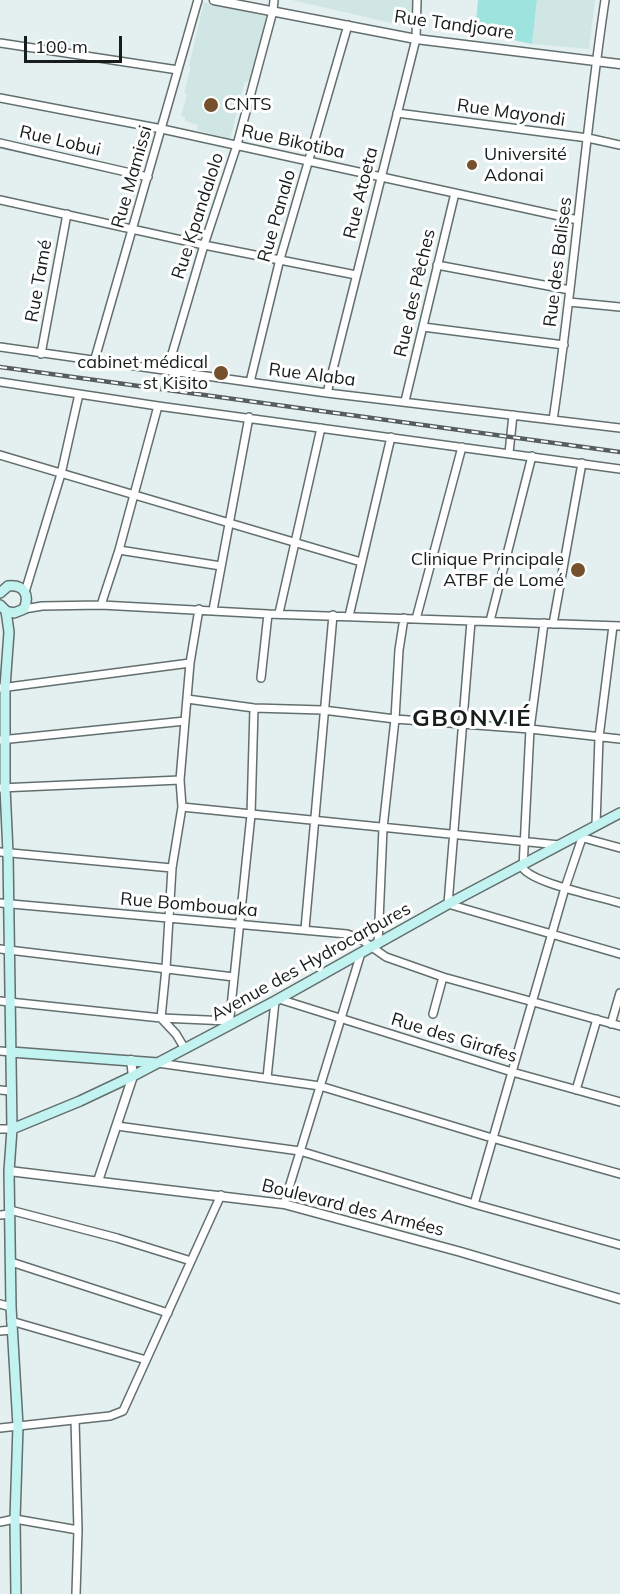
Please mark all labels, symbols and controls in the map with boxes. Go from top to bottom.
street label: Rue Tandjoare [393,6,515,44]
scale bar [27,24,124,62]
text: 100 m [35,35,88,58]
place label: CNTS [224,94,271,116]
street label: Rue Mayondi [456,95,566,131]
marker: CNTS [202,96,220,114]
street label: Rue Bikotiba [239,120,347,164]
street label: Rue Lobui [17,121,103,161]
street label: Rue Mamissi [107,123,157,231]
place label: Université Adonai [484,144,567,186]
street label: Rue Atoeta [339,145,383,241]
street label: Rue Kpandalolo [167,150,229,282]
marker: Université Adonai [465,158,479,172]
street label: Rue Panalo [253,167,301,265]
street label: Rue des Balises [539,196,577,328]
street label: Rue des Pêches [390,227,440,359]
street label: Rue Tamé [21,238,57,324]
place label: cabinet médical st Kisito [77,352,208,394]
street label: Rue Alaba [267,359,357,391]
marker: cabinet médical st Kisito [212,364,230,382]
place label: Clinique Principale ATBF de Lomé [411,549,564,592]
marker: Clinique Principale ATBF de Lomé [569,561,587,579]
district label: GBONVIÉ [412,705,532,733]
street label: Rue Bombouaka [119,888,259,922]
street label: Avenue des Hydrocarbures [207,898,415,1026]
street label: Rue des Girafes [388,1009,520,1067]
street label: Boulevard des Armées [260,1175,446,1241]

